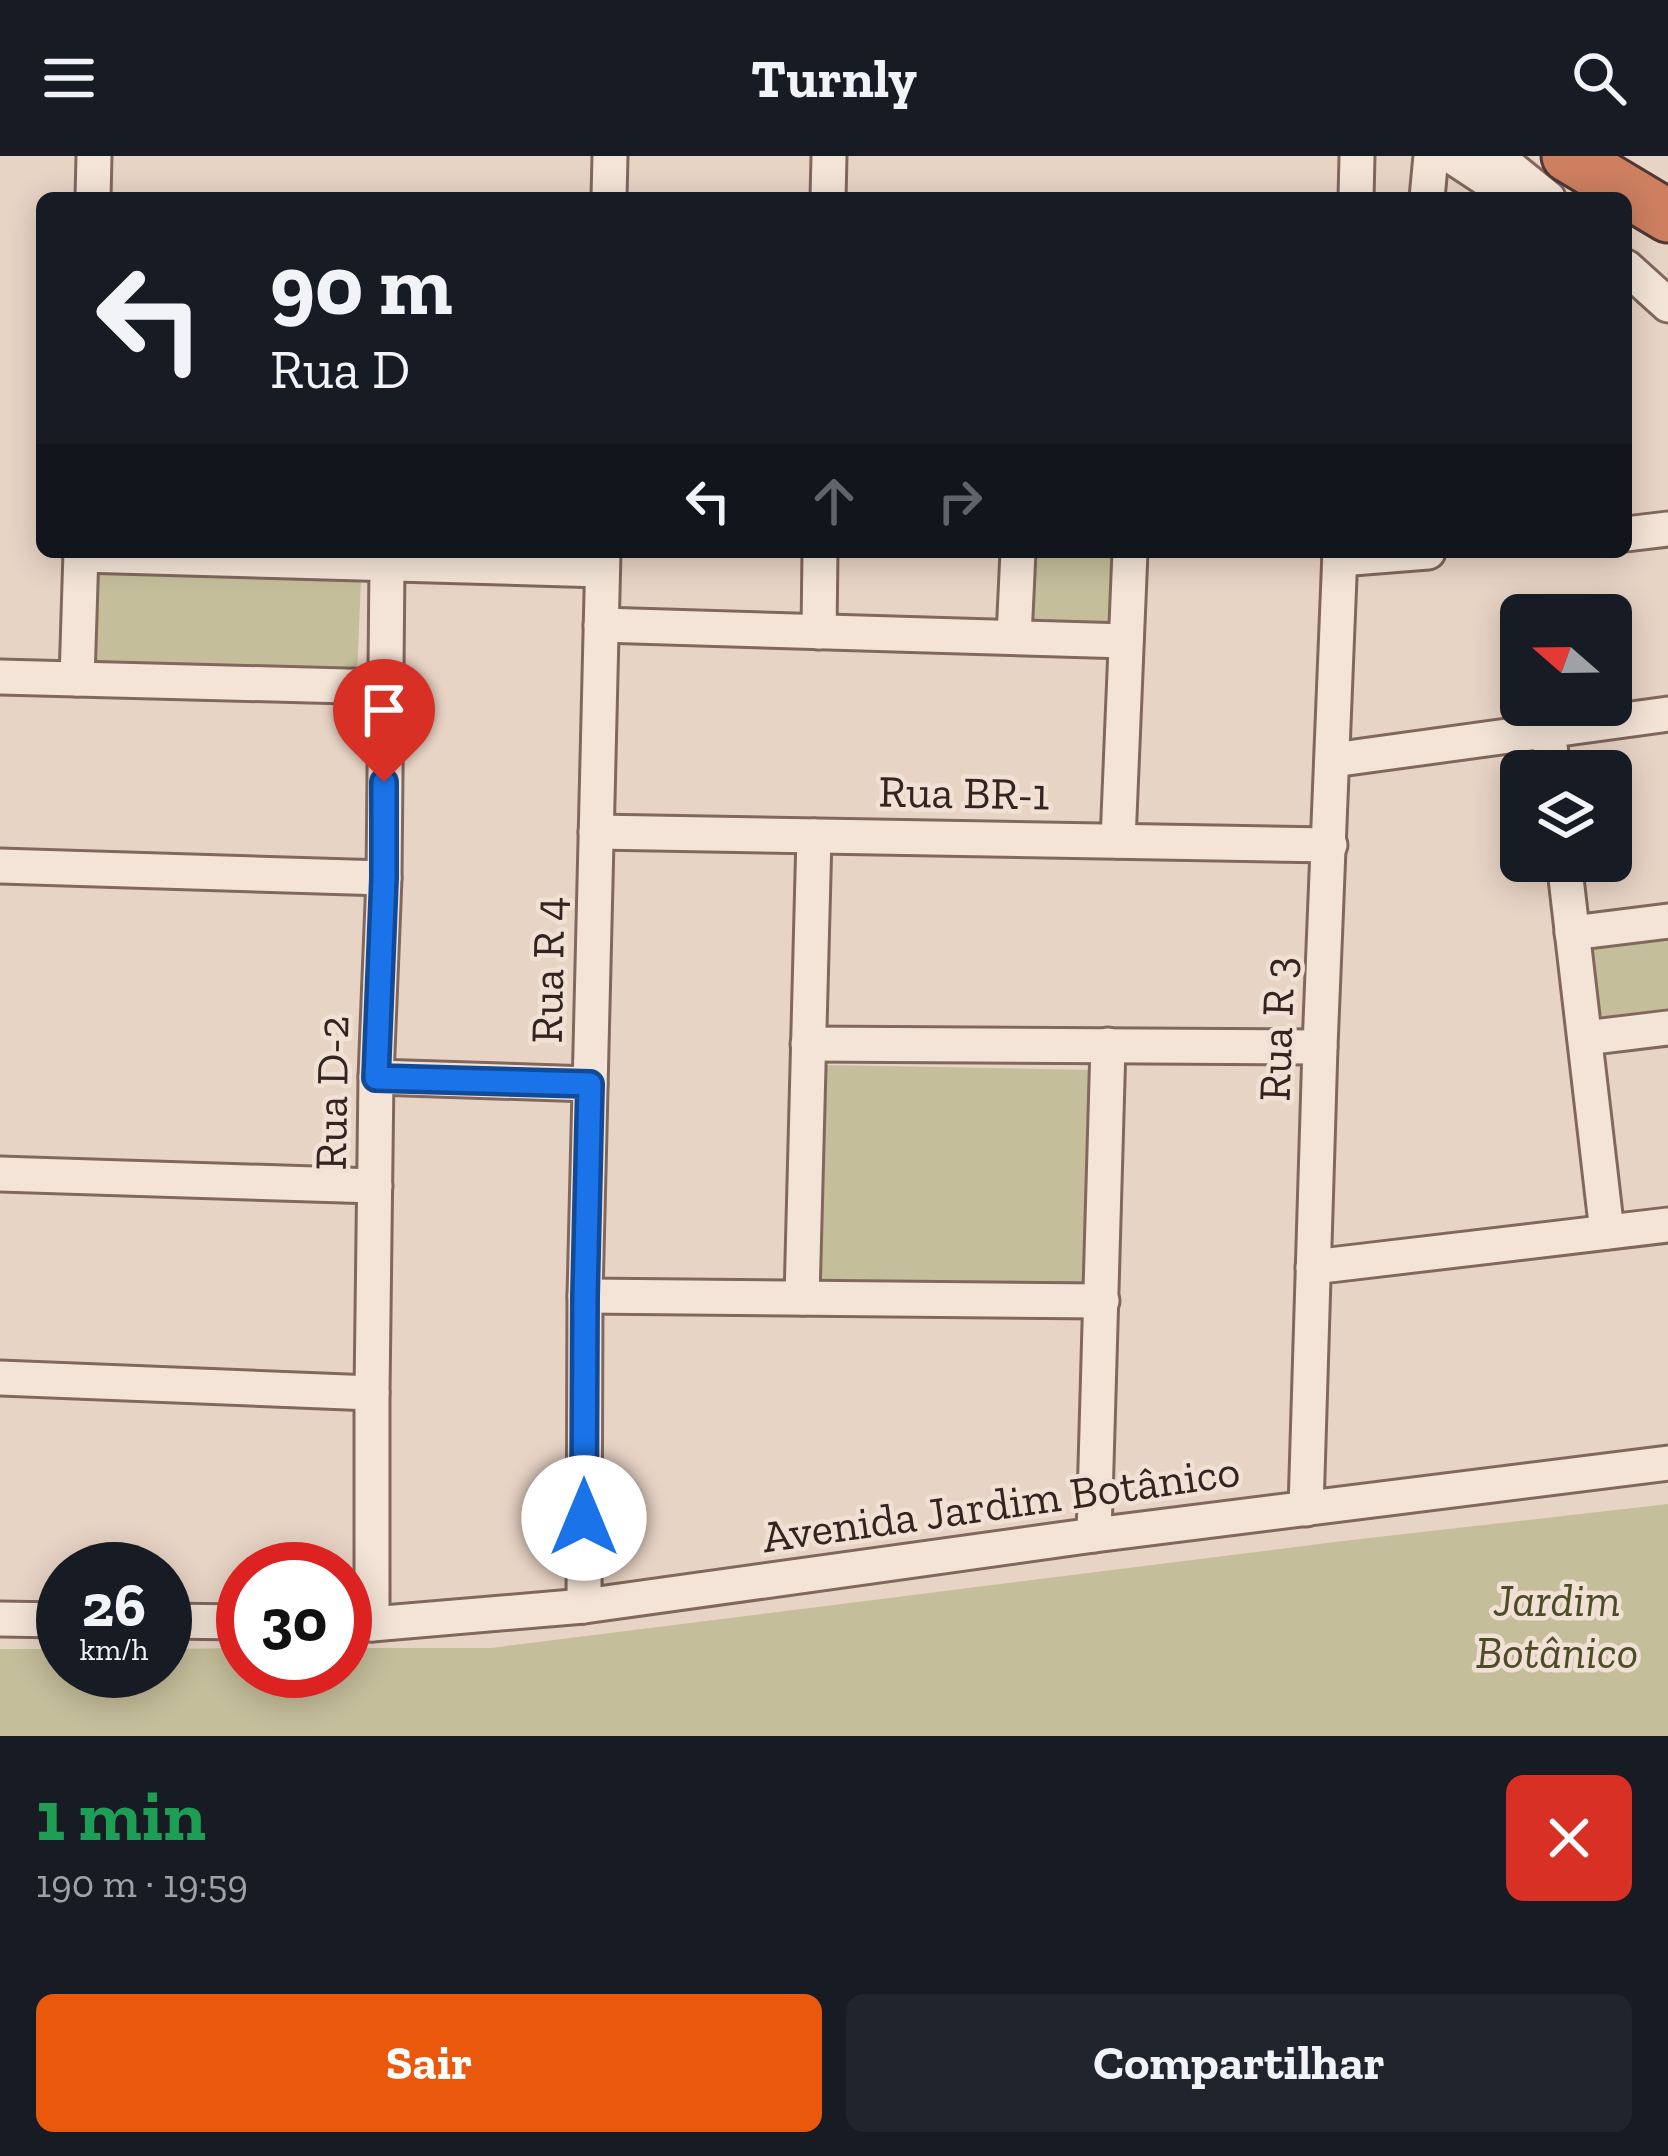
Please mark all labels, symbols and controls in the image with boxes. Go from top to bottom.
icon: menu [36,45,102,111]
icon: search [1566,45,1632,111]
text: Turnly [751,46,917,111]
text: 90 m [270,235,453,336]
icon: left [72,240,228,396]
text: Rua D [270,337,410,402]
icon: left [675,468,741,534]
icon: ahead [801,468,867,534]
icon: right [927,468,993,534]
north arrow [1500,594,1632,726]
map controls [1500,594,1632,882]
pin [333,659,435,782]
icon: arrive [351,677,417,743]
button: layers [1500,750,1632,882]
street label: Rua BR-1 [878,765,1050,821]
street label: Rua R 4 [520,896,576,1044]
street label: Rua R 3 [1247,956,1307,1102]
street label: Rua D-2 [304,1015,360,1171]
street label: Avenida Jardim Botânico [759,1444,1243,1564]
position arrow [521,1455,647,1581]
speed limit sign: 30 [216,1542,372,1698]
text: 26 [82,1569,146,1641]
park label: Jardim Botânico [1476,1574,1638,1680]
text: km/h [80,1632,148,1668]
text: 1 min [36,1772,206,1858]
button: close [1506,1775,1632,1901]
text: 190 m · 19:59 [36,1860,248,1907]
button: Sair [36,1994,822,2132]
button: Compartilhar [846,1994,1632,2132]

